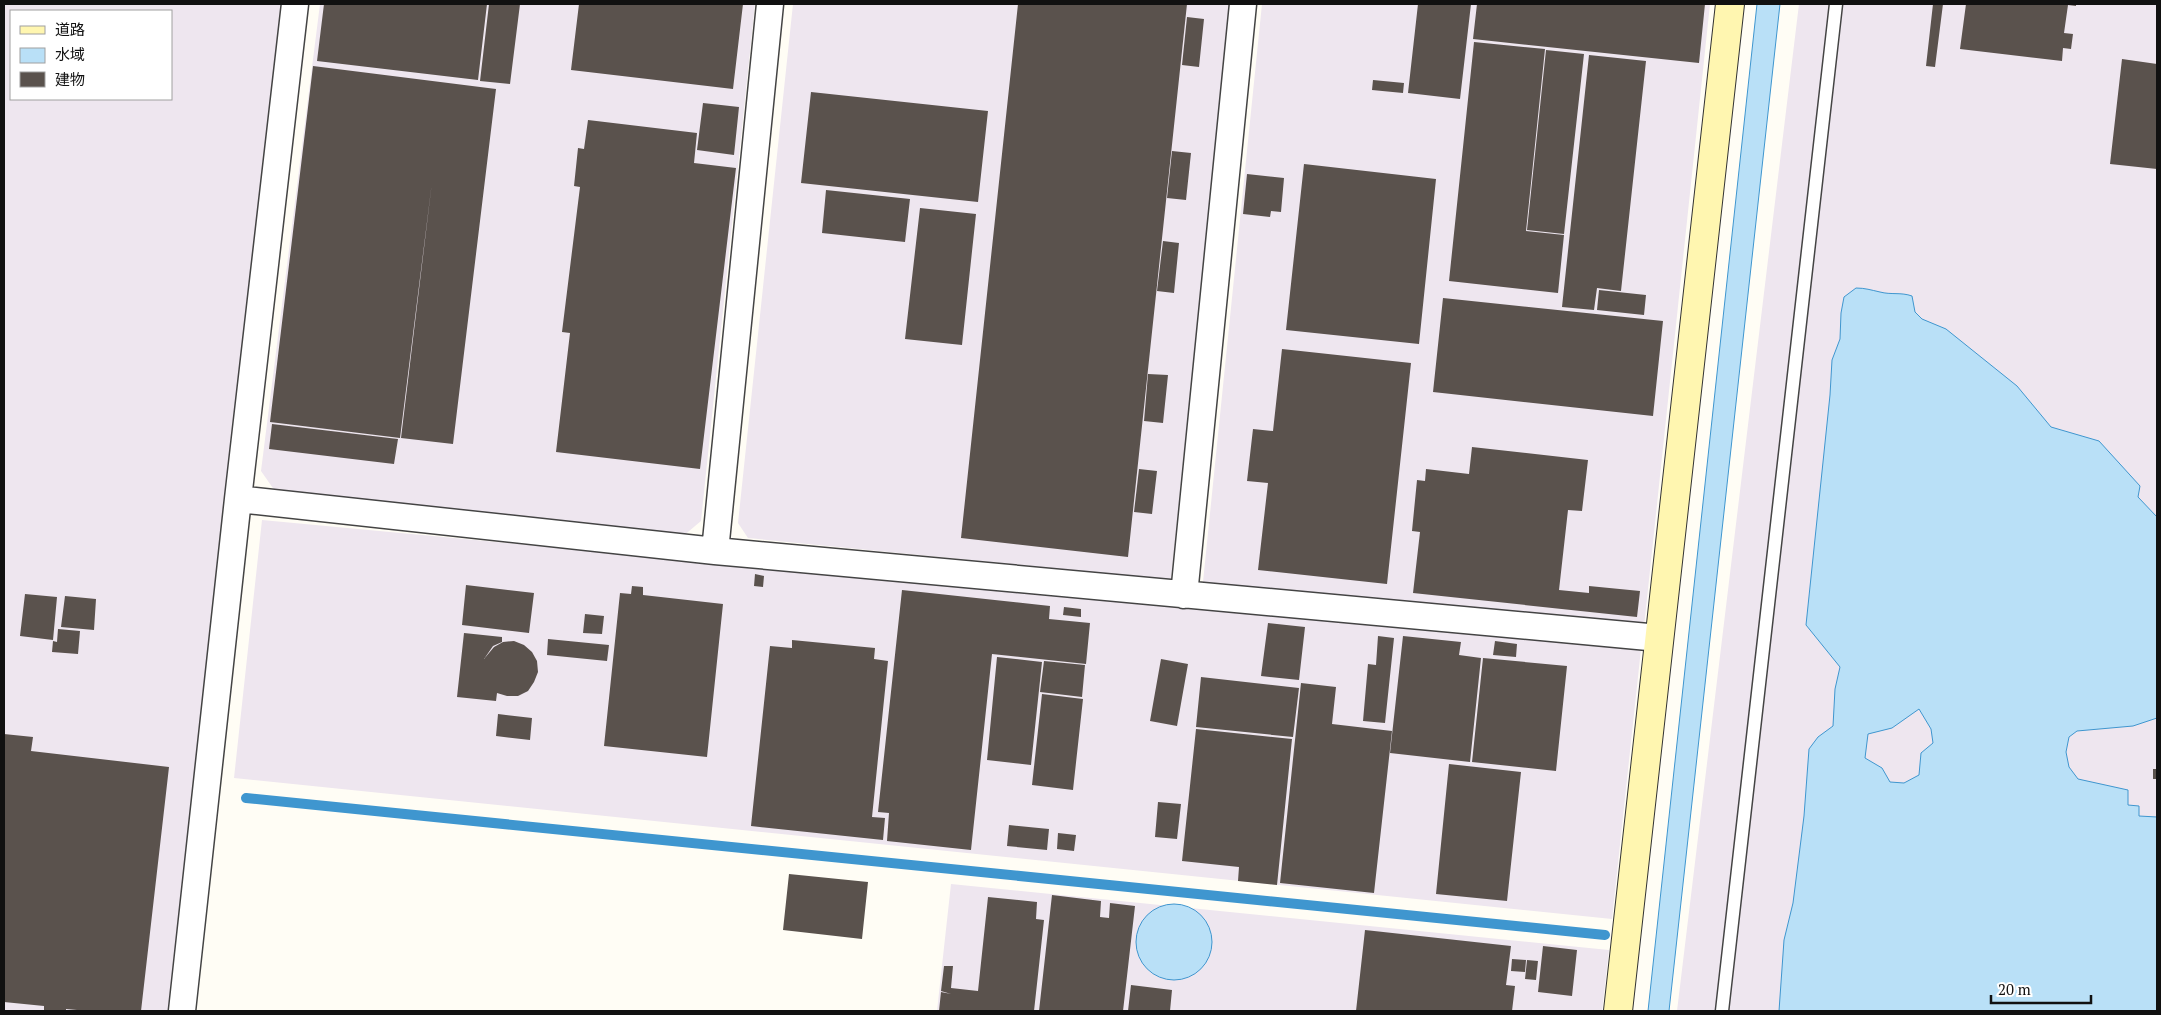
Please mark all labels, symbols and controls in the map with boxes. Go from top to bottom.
legend [10,10,172,100]
text: 道路 [55,19,85,39]
text: 水域 [55,44,85,64]
text: 建物 [55,69,85,89]
scale bar [1991,972,2091,1004]
text: 20 m [1998,979,2031,999]

